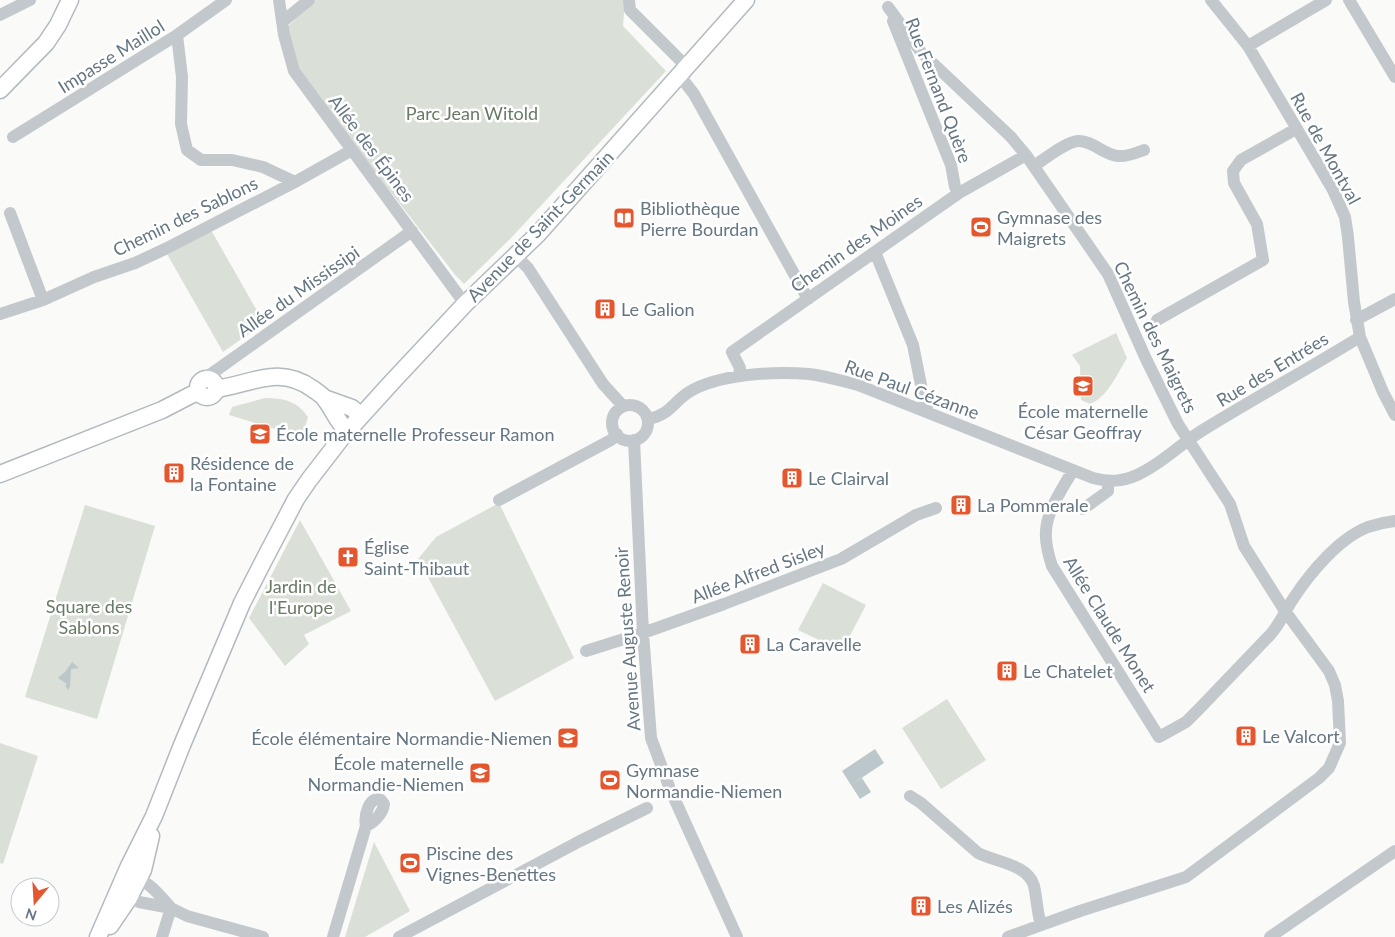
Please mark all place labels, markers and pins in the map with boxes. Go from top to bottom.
place label: Bibliothèque Pierre Bourdan [640,197,758,240]
library icon: Bibliothèque Pierre Bourdan [612,206,636,230]
place label: Gymnase des Maigrets [997,206,1102,249]
sports icon: Gymnase des Maigrets [969,215,993,239]
building icon: Le Galion [593,297,617,321]
place label: Le Galion [621,298,695,320]
school or university icon: École maternelle César Geoffray [1071,374,1095,398]
place label: École maternelle César Geoffray [1018,400,1148,443]
school or university icon: École maternelle Professeur Ramon [248,422,272,446]
place label: École maternelle Professeur Ramon [276,423,555,445]
place label: Résidence de la Fontaine [190,452,294,495]
building icon: Résidence de la Fontaine [162,461,186,485]
building icon: Le Clairval [780,466,804,490]
place label: Le Clairval [808,467,889,489]
building icon: La Pommerale [949,493,973,517]
place label: La Pommerale [977,494,1089,516]
place label: Église Saint-Thibaut [364,536,470,579]
church icon: Église Saint-Thibaut [336,545,360,569]
building icon: La Caravelle [738,632,762,656]
place label: La Caravelle [766,633,861,655]
building icon: Le Chatelet [995,659,1019,683]
place label: Le Chatelet [1023,660,1113,682]
building icon: Le Valcort [1234,724,1258,748]
place label: Le Valcort [1262,725,1340,747]
school or university icon: École élémentaire Normandie-Niemen [556,726,580,750]
place label: École élémentaire Normandie-Niemen [251,727,552,749]
place label: École maternelle Normandie-Niemen [308,752,464,795]
place label: Gymnase Normandie-Niemen [626,759,782,802]
school or university icon: École maternelle Normandie-Niemen [468,761,492,785]
sports icon: Gymnase Normandie-Niemen [598,768,622,792]
place label: Piscine des Vignes-Benettes [426,842,556,885]
sports icon: Piscine des Vignes-Benettes [398,851,422,875]
building icon: Les Alizés [909,894,933,918]
place label: Les Alizés [937,895,1013,917]

